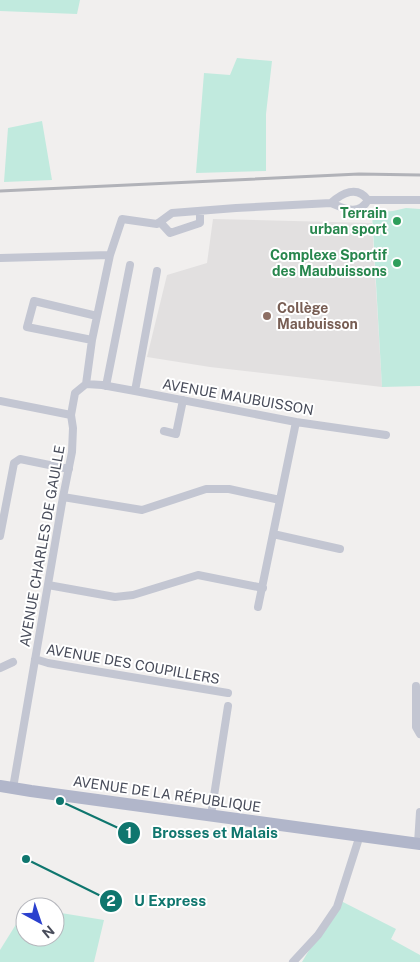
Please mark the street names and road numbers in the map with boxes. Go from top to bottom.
street label: AVENUE MAUBUISSON [161,376,315,418]
street label: AVENUE CHARLES DE GAULLE [16,444,68,648]
street label: AVENUE DES COUPILLERS [45,641,221,687]
street label: AVENUE DE LA RÉPUBLIQUE [72,772,262,815]

